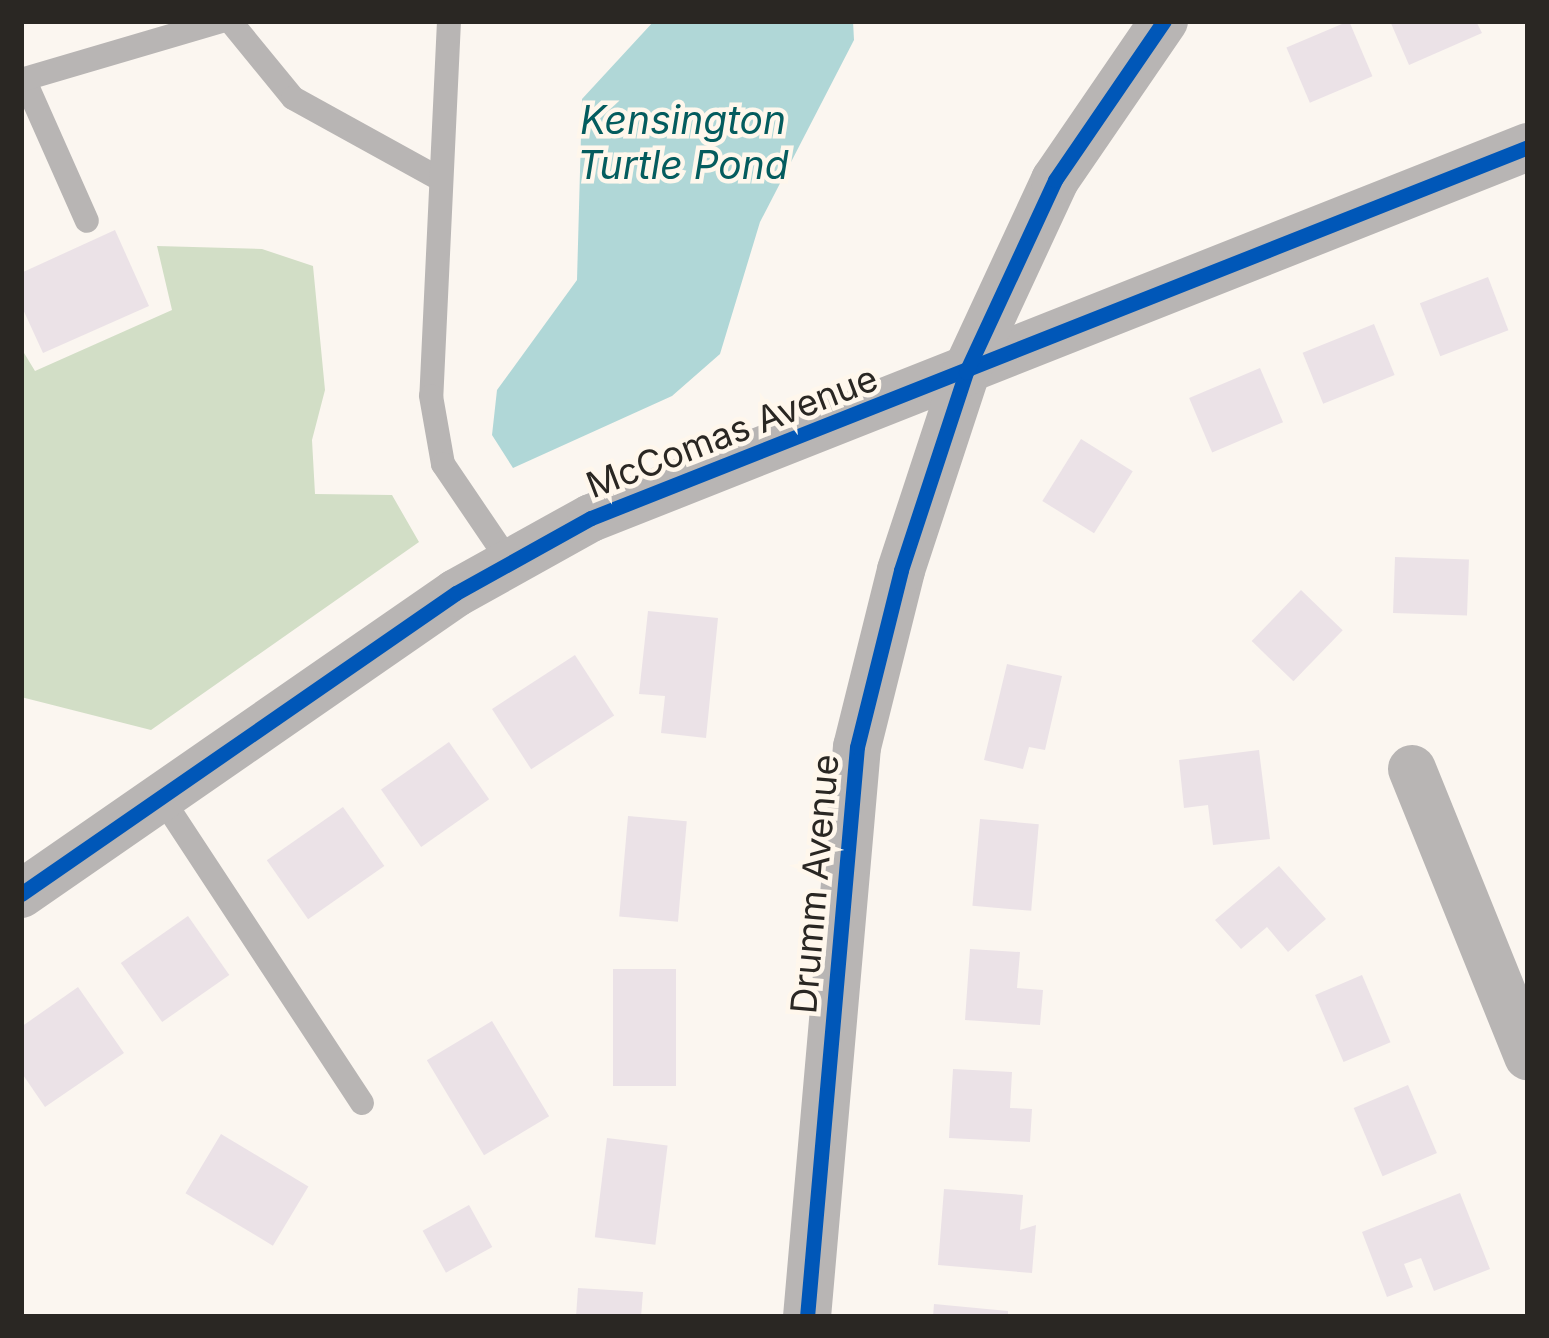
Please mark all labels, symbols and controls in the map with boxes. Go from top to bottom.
water label: Kensington Turtle Pond [577,98,789,189]
street label: McComas Avenue [580,357,884,507]
street label: Drumm Avenue [782,752,848,1016]

